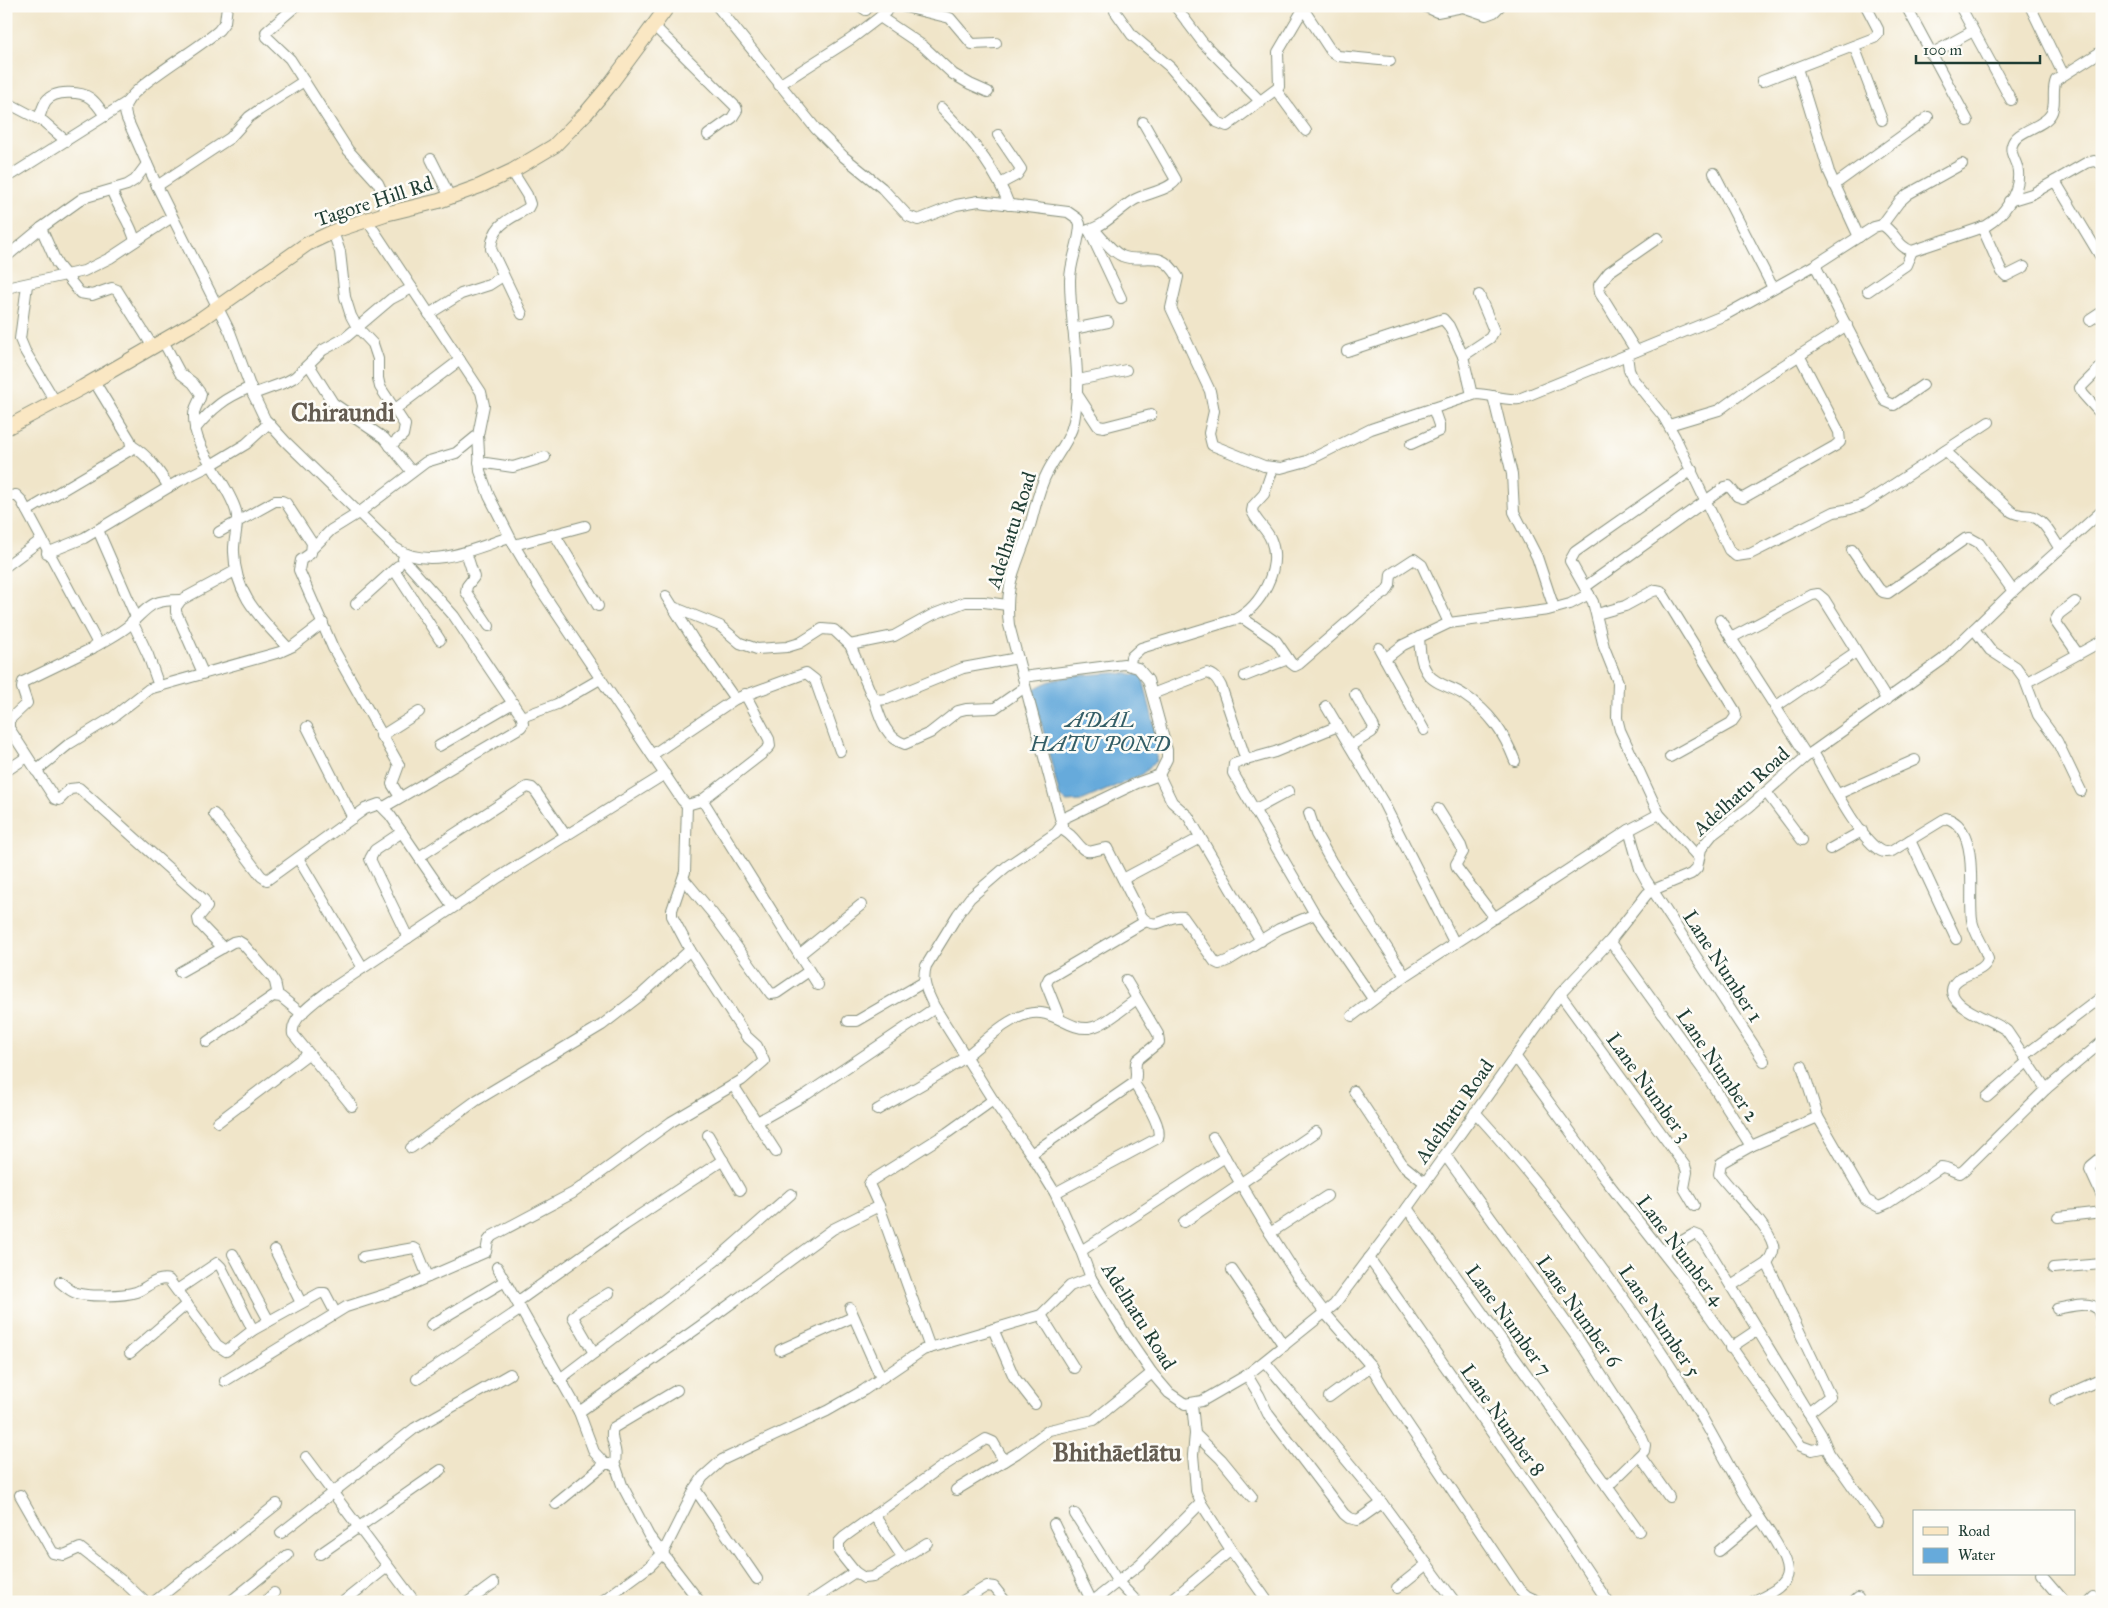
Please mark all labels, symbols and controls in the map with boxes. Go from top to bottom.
scale bar [1916,32,2039,64]
text: 100 m [1923,41,1963,59]
street label: Tagore Hill Rd [312,171,436,232]
district label: Chiraundi [291,397,395,428]
street label: Adelhatu Road [981,469,1041,592]
water label: ADAL HATU POND [1029,707,1170,757]
street label: Adelhatu Road [1687,741,1794,841]
street label: Lane Number 1 [1678,906,1768,1026]
street label: Lane Number 2 [1672,1004,1764,1126]
street label: Lane Number 3 [1602,1028,1696,1146]
street label: Adelhatu Road [1409,1054,1499,1168]
street label: Lane Number 4 [1632,1190,1731,1310]
street label: Lane Number 6 [1532,1251,1627,1372]
street label: Adelhatu Road [1096,1257,1181,1374]
street label: Lane Number 7 [1461,1260,1557,1380]
street label: Lane Number 5 [1614,1260,1706,1382]
street label: Lane Number 8 [1456,1359,1550,1481]
district label: Bhithāetlātu [1052,1437,1182,1468]
legend [1913,1510,2076,1576]
text: Road [1958,1522,1990,1540]
text: Water [1958,1546,1995,1564]

